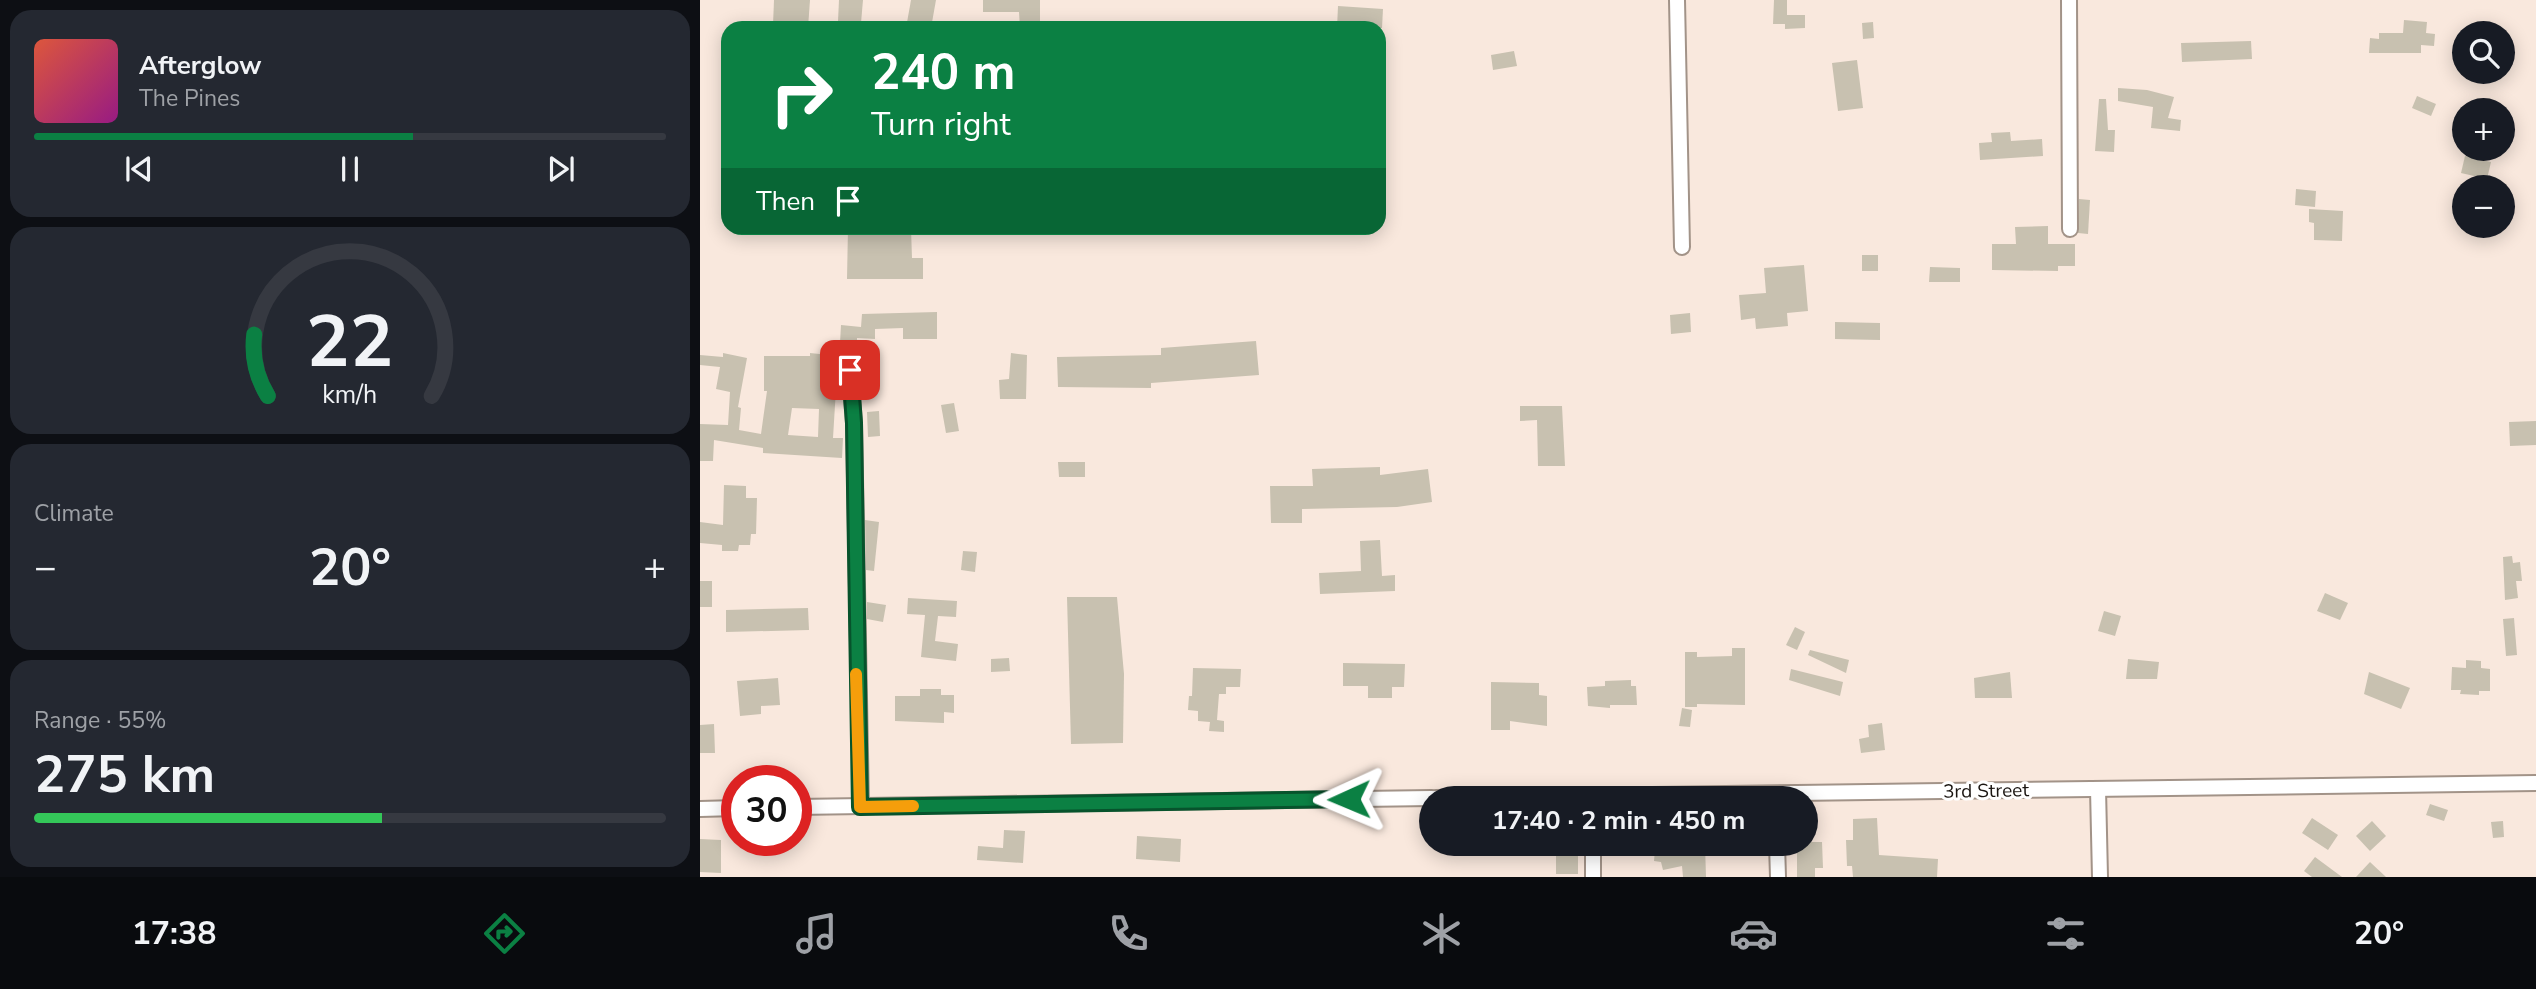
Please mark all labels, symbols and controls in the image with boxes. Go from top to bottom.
map controls [2452,21,2515,238]
button: search [2452,21,2515,84]
text: 240 m [871,39,1015,106]
text: Afterglow [139,48,262,83]
icon: right [756,49,847,140]
text: The Pines [139,83,240,114]
button: + [2452,98,2515,161]
text: Turn right [871,103,1011,146]
icon: previous [120,150,158,188]
icon: pause [331,150,369,188]
icon: next [542,150,580,188]
button: − [2452,175,2515,238]
icon: arrive [829,182,867,220]
text: Then [756,184,815,219]
text: 22 [306,293,394,393]
pin [820,340,880,400]
icon: arrive [831,351,869,389]
text: km/h [322,378,378,412]
text: Climate [34,498,114,529]
text: 20° [309,532,391,603]
text: − [34,542,57,593]
text: + [643,542,666,593]
text: Range · 55% [34,705,166,736]
text: 275 km [34,739,215,810]
position arrow [1312,762,1386,836]
speed limit sign: 30 [721,765,812,856]
street label: 3rd Street [1943,777,2030,805]
text: 17:40 · 2 min · 450 m [1492,803,1745,838]
icon: directions [480,909,529,958]
icon: music [792,909,841,958]
icon: phone [1104,909,1153,958]
icon: climate [1417,909,1466,958]
icon: car [1729,909,1778,958]
icon: filters [2041,909,2090,958]
text: 17:38 [132,912,216,955]
text: 20° [2354,912,2404,955]

